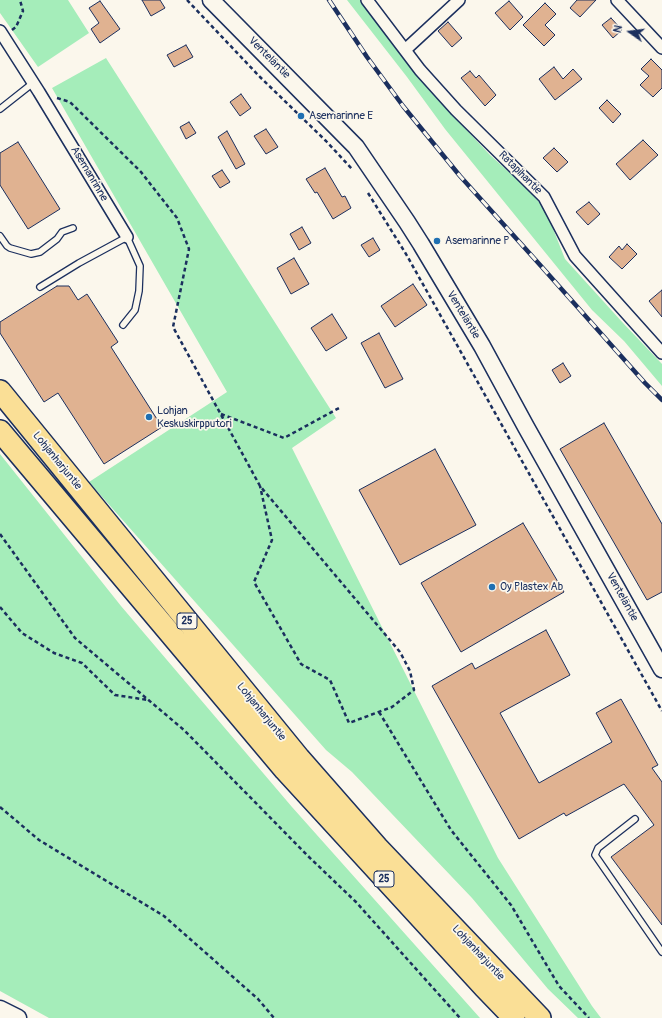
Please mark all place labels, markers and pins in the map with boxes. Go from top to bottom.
place label: Asemarinne E [309,109,373,123]
marker: Asemarinne E [296,111,306,121]
place label: Asemarinne P [445,234,509,248]
marker: Asemarinne P [432,236,442,246]
place label: Lohjan Keskuskirpputori [157,404,232,430]
marker: Lohjan Keskuskirpputori [144,412,154,422]
place label: Oy Plastex Ab [500,580,563,594]
marker: Oy Plastex Ab [487,582,497,592]

